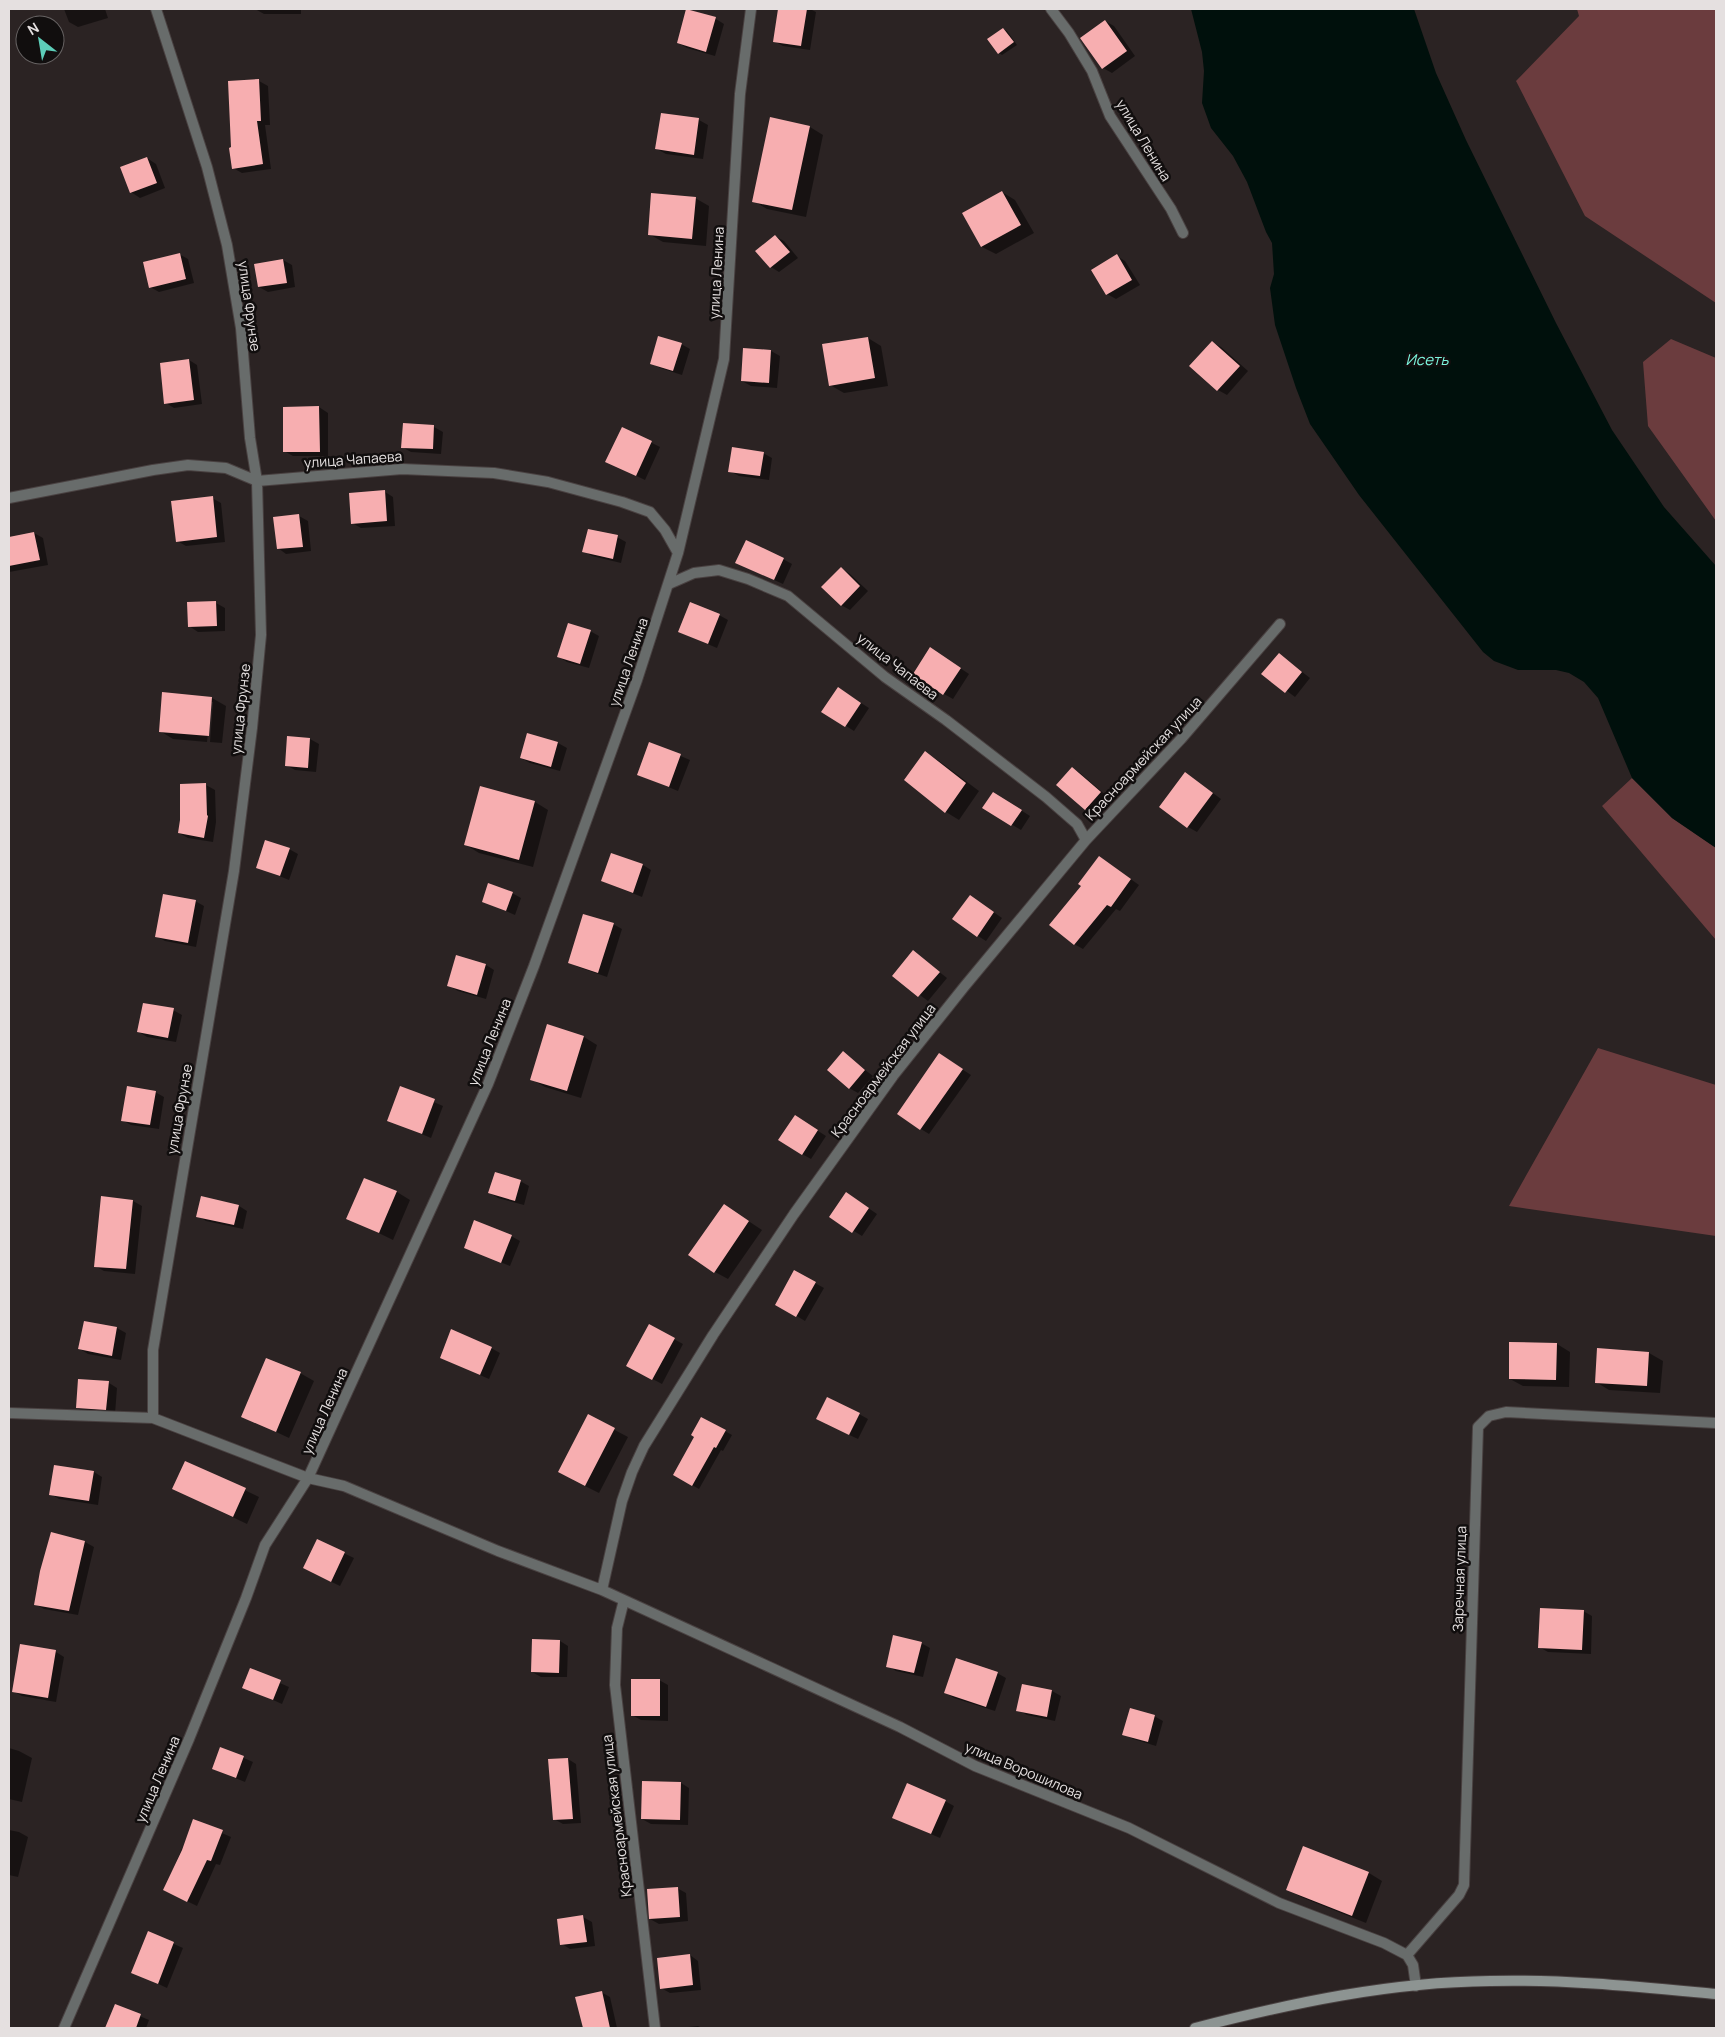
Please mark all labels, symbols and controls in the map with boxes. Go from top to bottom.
north arrow [15,15,65,65]
text: N [24,18,42,39]
street label: улица Ленина [1112,95,1176,185]
street label: улица Ленина [704,226,728,320]
street label: улица Фрунзе [234,259,266,353]
water label: Исеть [1406,349,1449,370]
street label: улица Чапаева [303,446,403,472]
street label: улица Ленина [604,615,652,709]
street label: улица Чапаева [853,628,943,704]
street label: улица Фрунзе [226,663,254,755]
street label: Красноармейская улица [1080,692,1206,824]
street label: улица Ленина [463,996,515,1088]
street label: Красноармейская улица [826,999,940,1141]
street label: улица Фрунзе [162,1062,196,1156]
street label: улица Ленина [296,1365,352,1457]
street label: Заречная улица [1448,1526,1470,1632]
street label: улица Ленина [130,1733,184,1825]
street label: Красноармейская улица [597,1734,635,1898]
street label: улица Ворошилова [962,1737,1086,1803]

